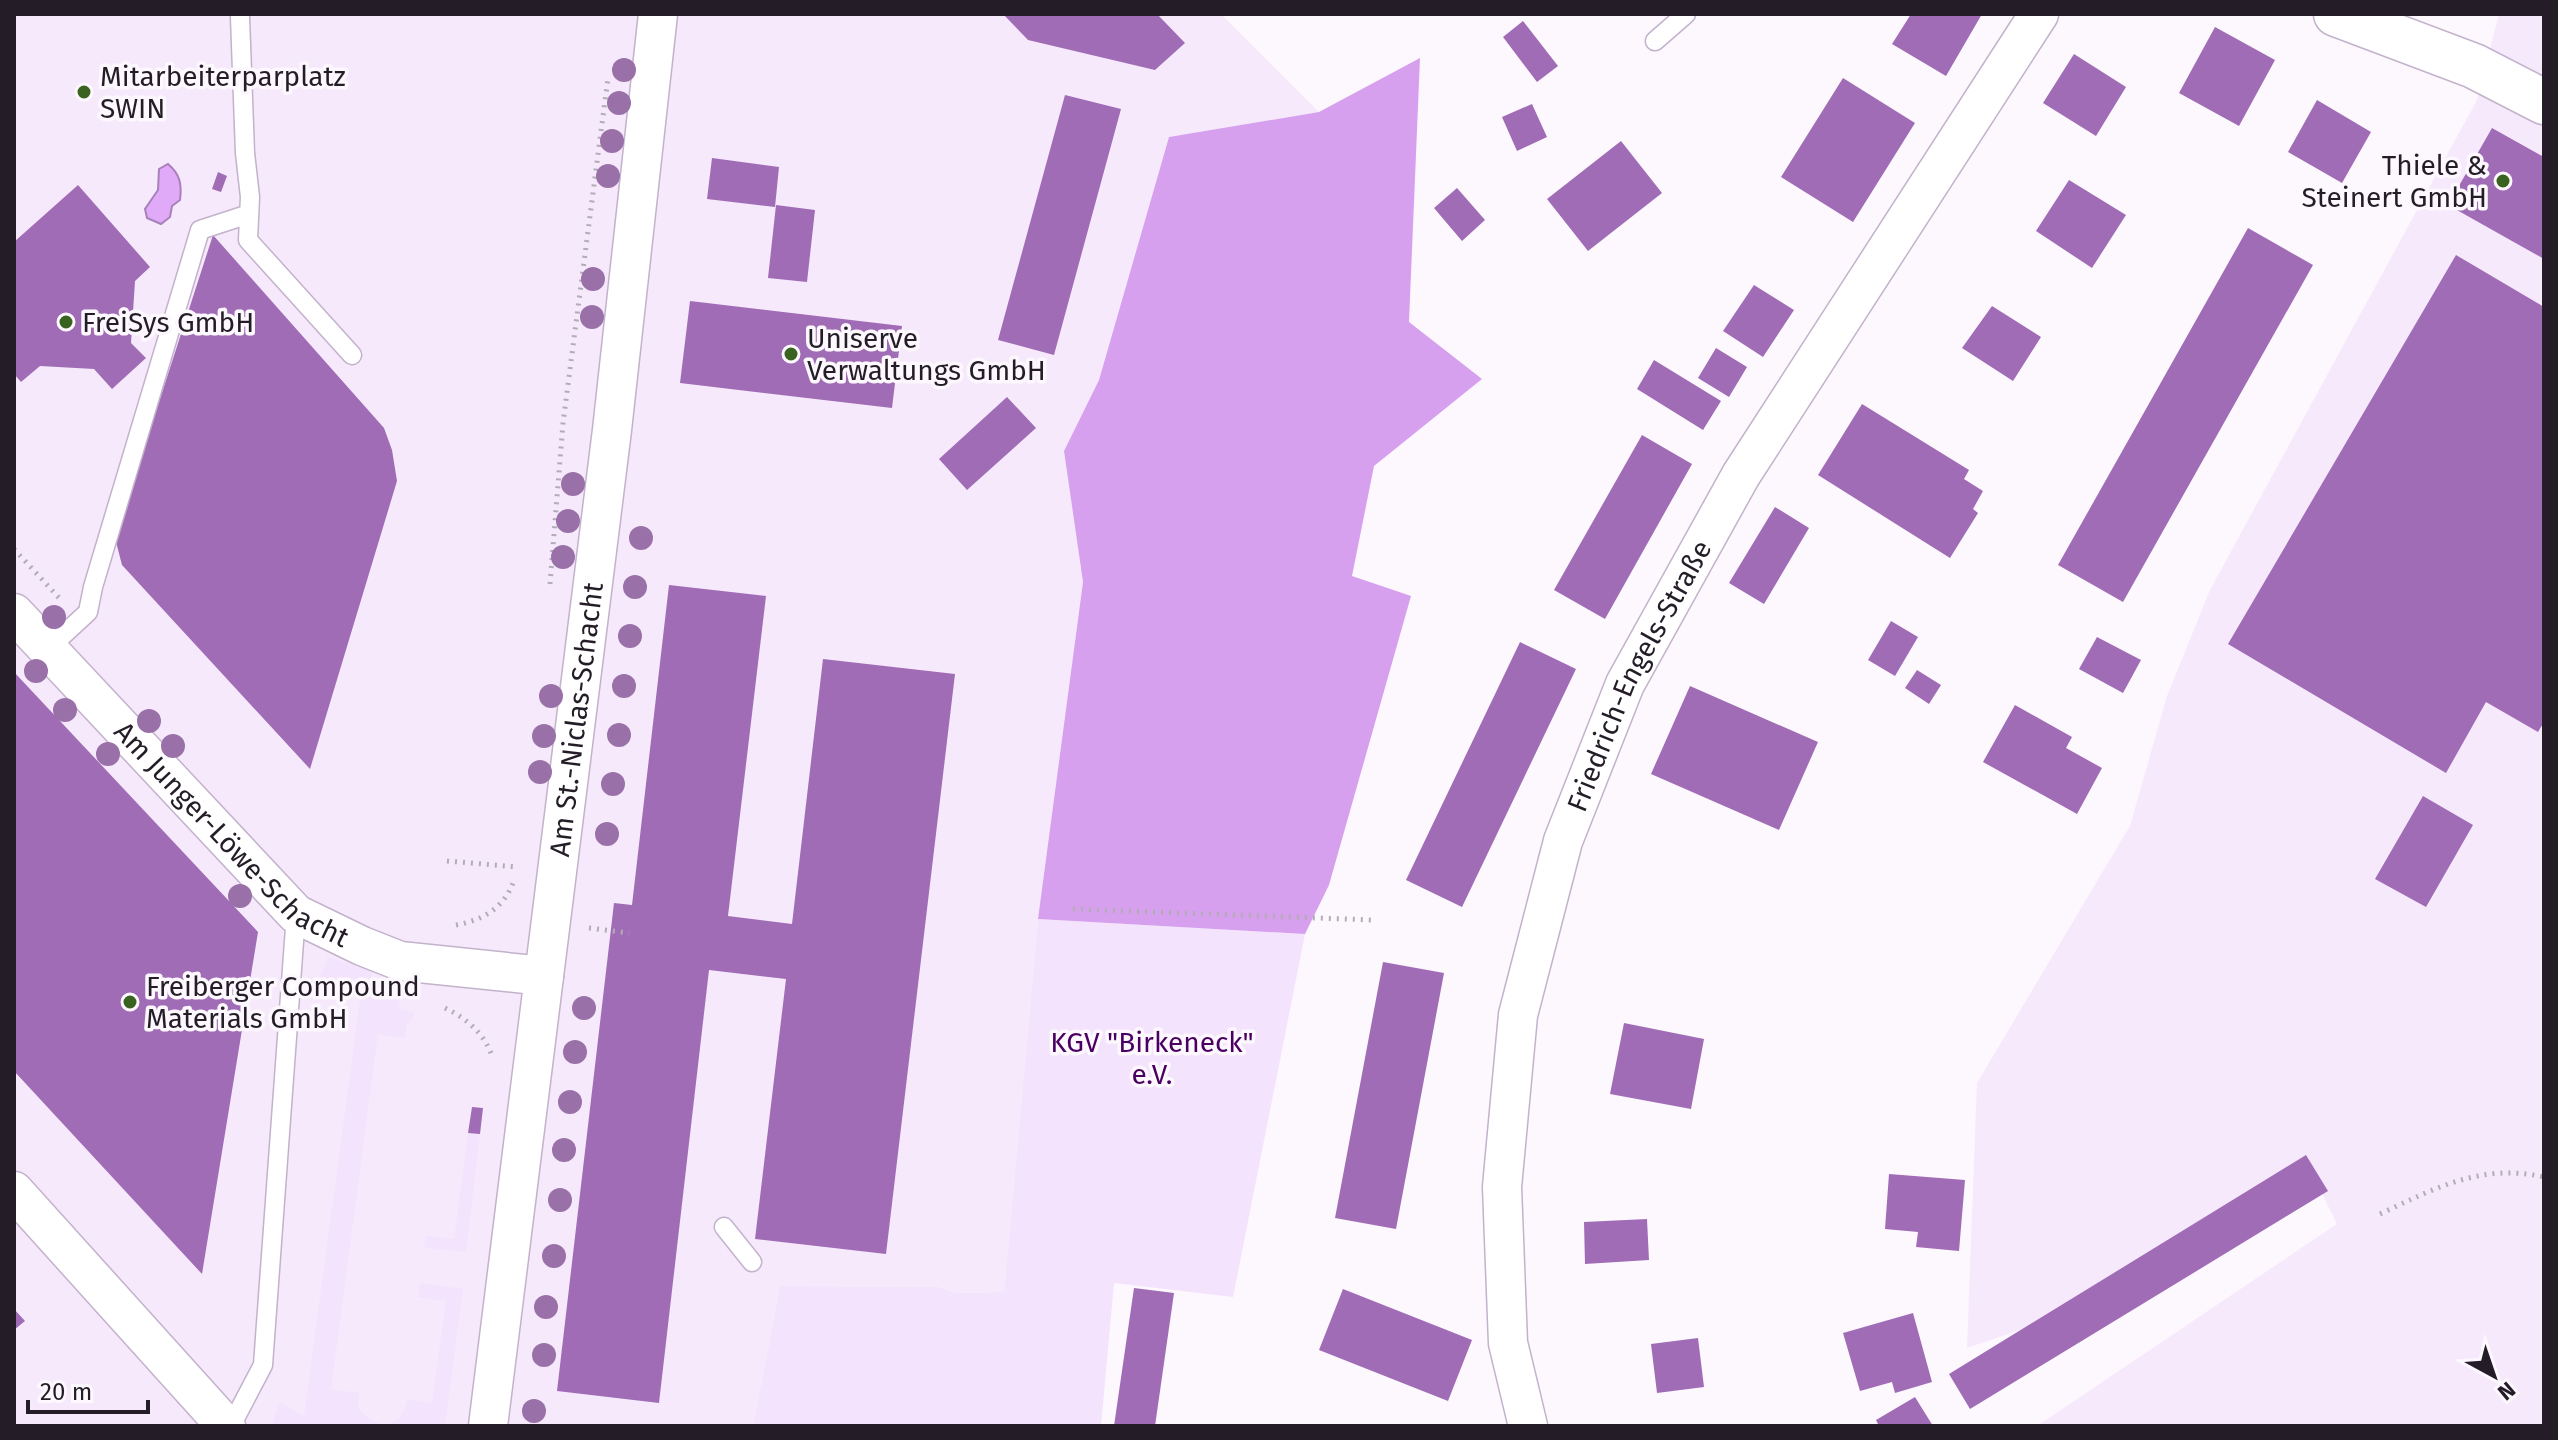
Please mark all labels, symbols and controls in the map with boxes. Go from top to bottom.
place label: Mitarbeiterparplatz SWIN [100,60,346,125]
marker: Mitarbeiterparplatz SWIN [75,83,93,101]
place label: Thiele & Steinert GmbH [2302,149,2487,214]
marker: Thiele & Steinert GmbH [2494,172,2512,190]
place label: FreiSys GmbH [82,306,254,339]
marker: FreiSys GmbH [57,313,75,331]
place label: Uniserve Verwaltungs GmbH [807,322,1046,387]
marker: Uniserve Verwaltungs GmbH [782,345,800,363]
street label: Friedrich-Engels-Straße [1560,535,1718,816]
street label: Am St.-Niclas-Schacht [543,580,610,859]
street label: Am Junger-Löwe-Schacht [107,715,355,954]
place label: Freiberger Compound Materials GmbH [146,970,420,1035]
marker: Freiberger Compound Materials GmbH [121,993,139,1011]
park label: KGV "Birkeneck" e.V. [1050,1026,1254,1091]
north arrow [2454,1336,2534,1416]
scale bar [28,1364,148,1414]
text: N [2492,1376,2521,1406]
text: 20 m [40,1378,92,1406]

